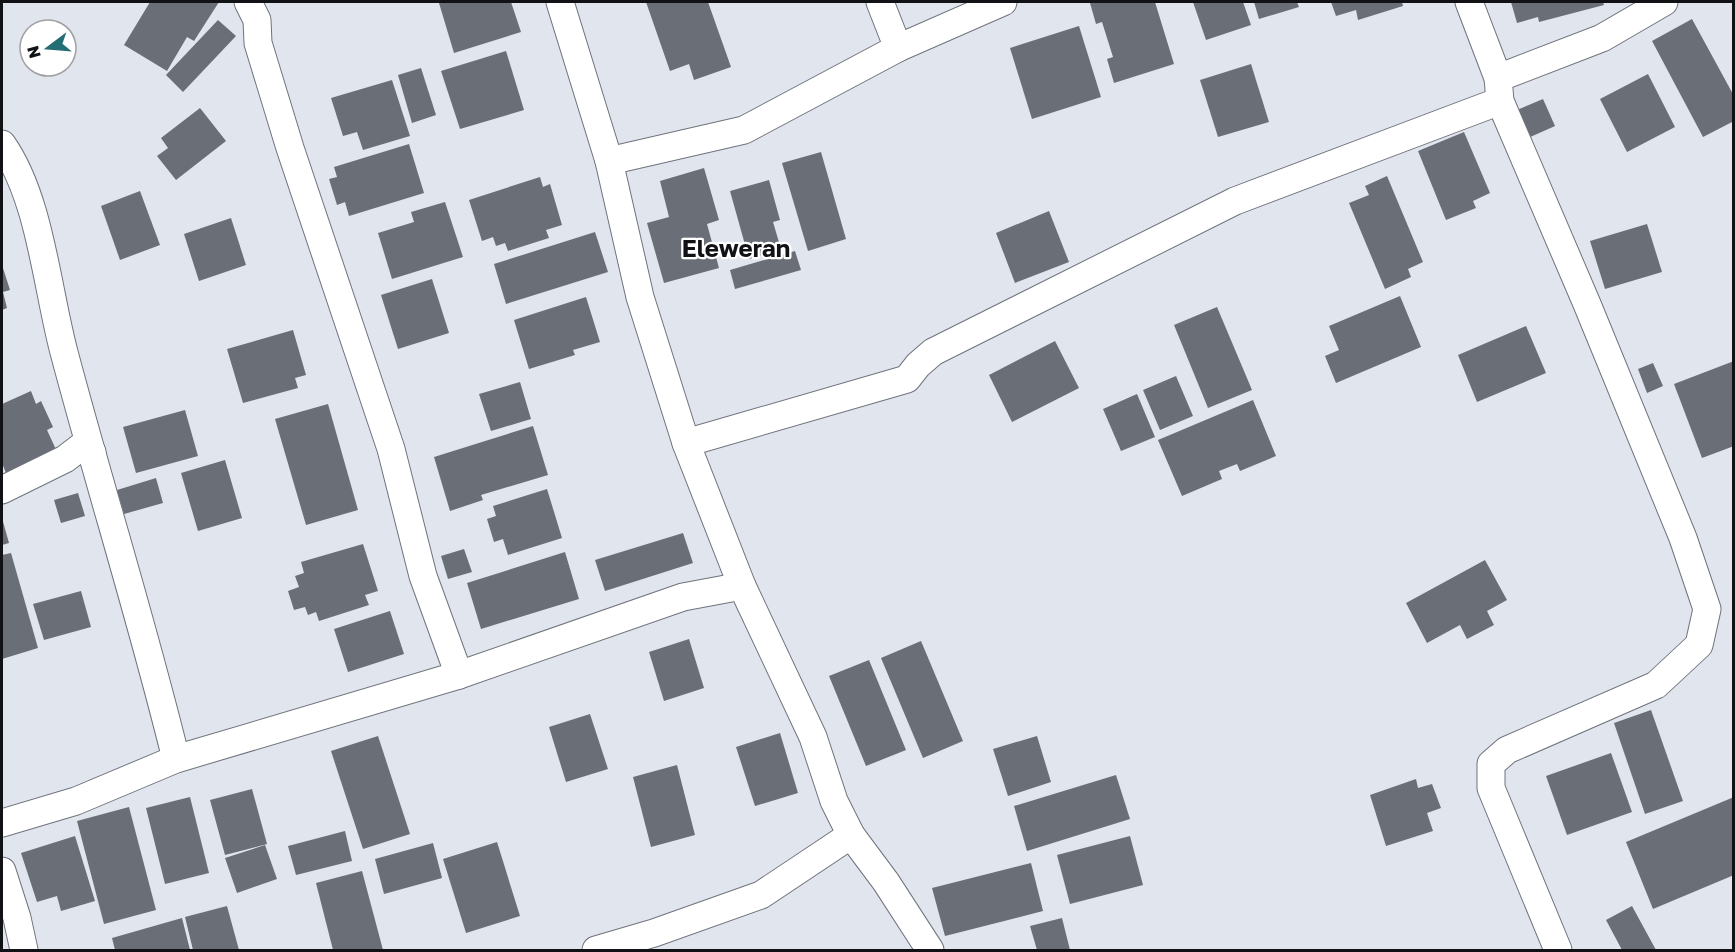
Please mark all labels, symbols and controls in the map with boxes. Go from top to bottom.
north arrow [18,18,78,78]
text: N [22,44,45,61]
district label: Eleweran [682,233,790,262]

